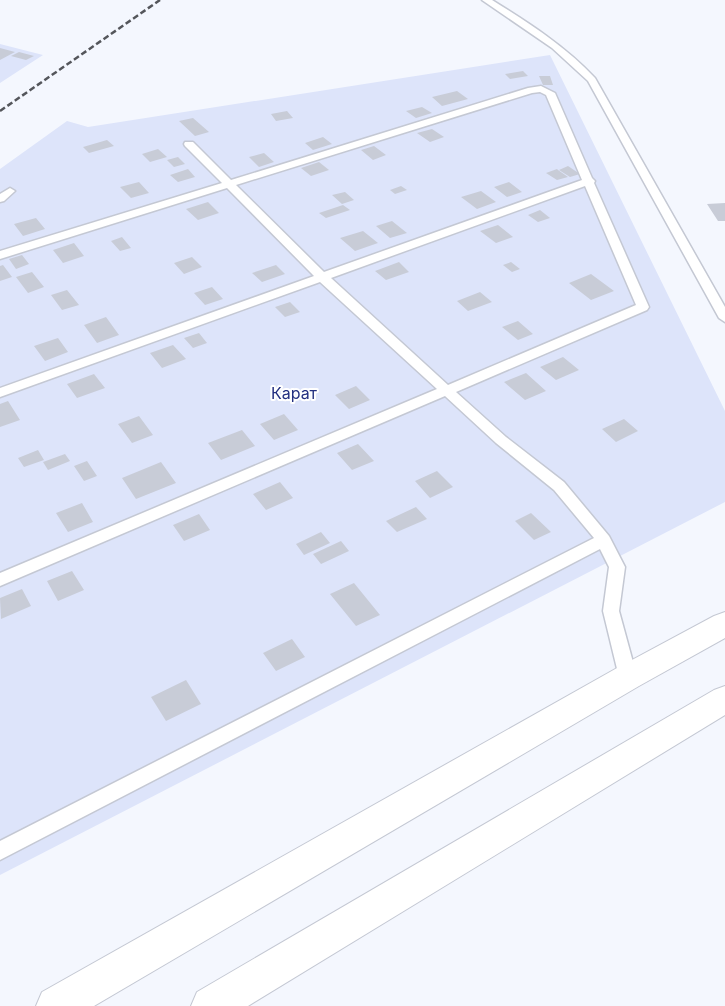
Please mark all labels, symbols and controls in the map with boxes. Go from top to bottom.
park label: Карат [271,383,318,403]

